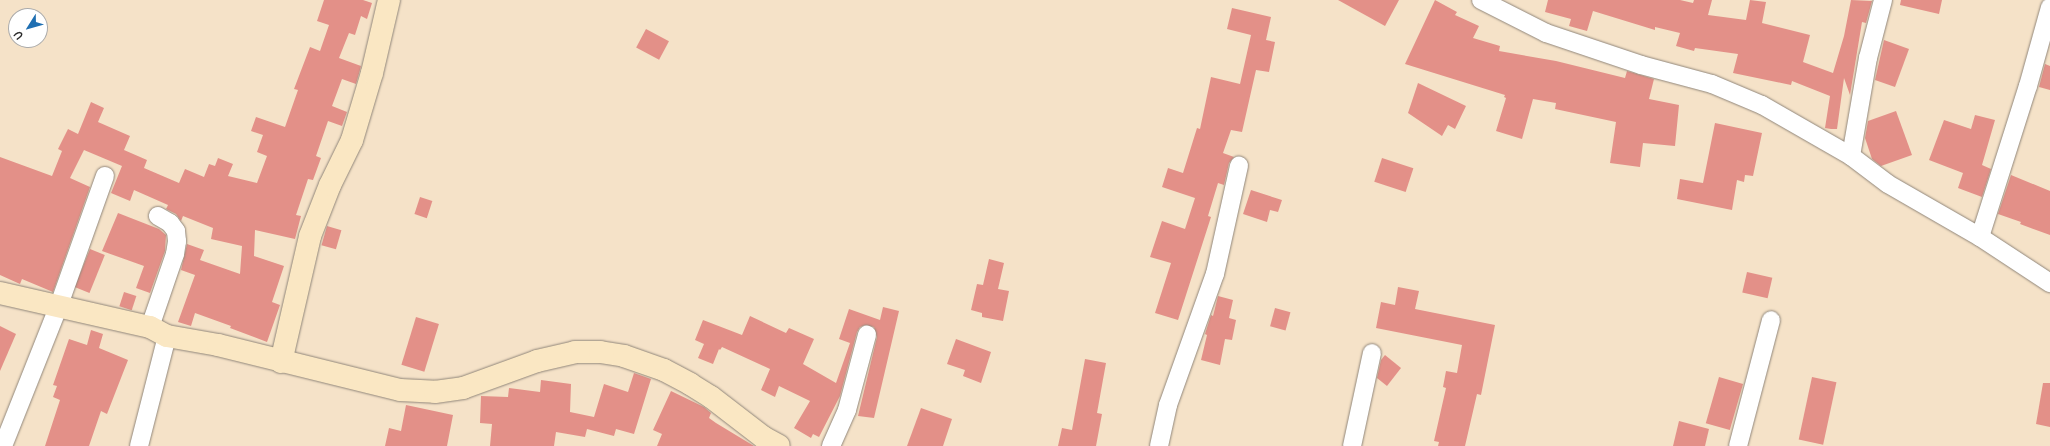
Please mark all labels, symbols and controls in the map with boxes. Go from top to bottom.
north arrow [8,8,48,48]
text: U [11,28,26,42]

